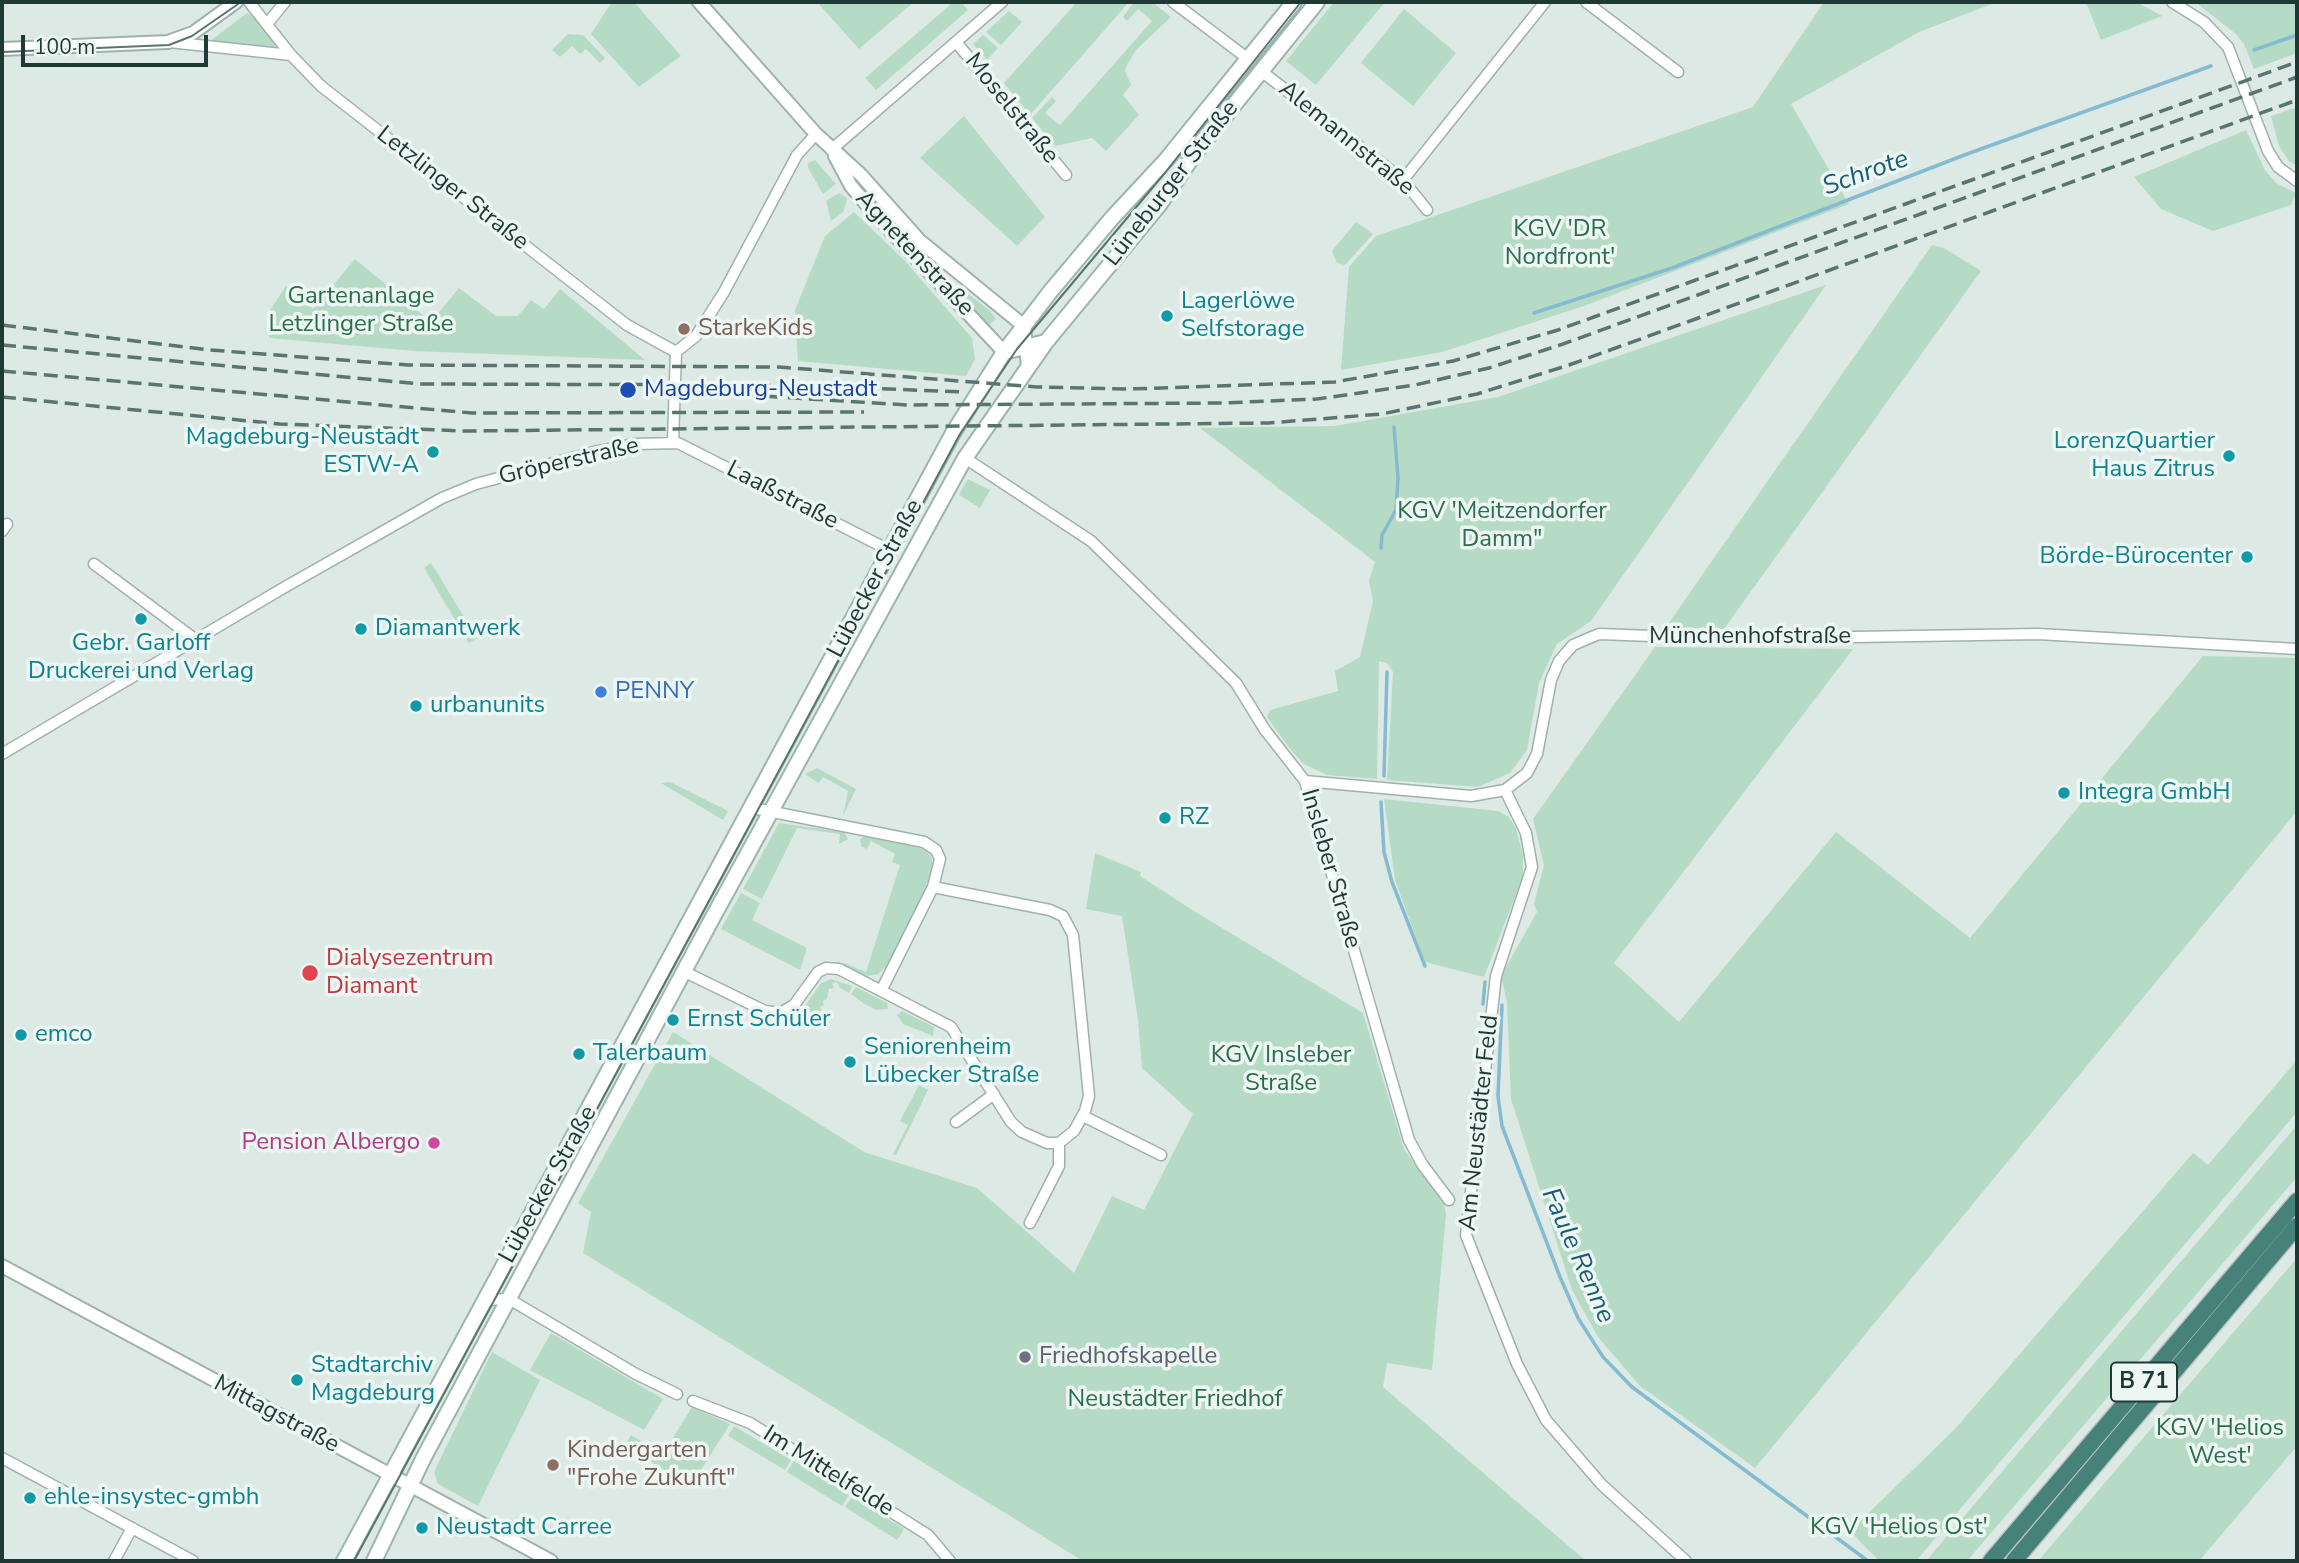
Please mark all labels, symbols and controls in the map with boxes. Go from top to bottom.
scale bar [24,21,212,65]
text: 100 m [34,33,95,61]
street label: Moselstraße [958,48,1064,170]
street label: Alemannstraße [1272,75,1420,203]
street label: Lüneburger Straße [1098,96,1246,272]
street label: Letzlinger Straße [370,121,534,257]
water label: Schrote [1819,144,1913,204]
street label: Agnetenstraße [849,185,979,323]
park label: KGV 'DR Nordfront' [1505,216,1615,272]
park label: Gartenanlage Letzlinger Straße [269,283,453,339]
place label: Lagerlöwe Selfstorage [1181,288,1304,344]
marker: Lagerlöwe Selfstorage [1159,308,1175,324]
place label: StarkeKids [698,315,813,343]
marker: StarkeKids [676,321,692,337]
place label: Magdeburg-Neustadt [644,376,877,404]
marker: Magdeburg-Neustadt [618,380,638,400]
place label: Magdeburg-Neustadt ESTW-A [186,424,419,480]
place label: LorenzQuartier Haus Zitrus [2054,428,2215,484]
street label: Gröperstraße [496,432,642,492]
marker: Magdeburg-Neustadt ESTW-A [425,444,441,460]
marker: LorenzQuartier Haus Zitrus [2221,448,2237,464]
street label: Laaßstraße [721,456,843,536]
street label: Lübecker Straße [822,495,930,663]
park label: KGV 'Meitzendorfer Damm" [1397,498,1607,554]
place label: Börde-Bürocenter [2039,543,2233,571]
marker: Börde-Bürocenter [2239,549,2255,565]
marker: Gebr. Garloff Druckerei und Verlag [133,611,149,627]
place label: Diamantwerk [375,615,520,643]
marker: Diamantwerk [353,621,369,637]
street label: Münchenhofstraße [1649,623,1851,651]
place label: Gebr. Garloff Druckerei und Verlag [28,630,254,686]
place label: PENNY [615,678,694,706]
marker: PENNY [593,684,609,700]
place label: urbanunits [430,692,545,720]
marker: urbanunits [408,698,424,714]
place label: Integra GmbH [2078,779,2230,807]
marker: Integra GmbH [2056,785,2072,801]
street label: Insleber Straße [1293,786,1367,952]
place label: RZ [1179,804,1209,832]
marker: RZ [1157,810,1173,826]
place label: Dialysezentrum Diamant [326,945,494,1001]
marker: Dialysezentrum Diamant [300,963,320,983]
place label: Ernst Schüler [687,1006,831,1034]
marker: Ernst Schüler [665,1012,681,1028]
street label: Am Neustädter Feld [1454,1014,1506,1232]
place label: emco [35,1021,93,1049]
marker: emco [13,1027,29,1043]
place label: Seniorenheim Lübecker Straße [864,1034,1039,1090]
place label: Talerbaum [593,1040,707,1068]
park label: KGV Insleber Straße [1211,1042,1351,1098]
marker: Talerbaum [571,1046,587,1062]
marker: Seniorenheim Lübecker Straße [842,1054,858,1070]
street label: Lübecker Straße [494,1101,604,1269]
place label: Pension Albergo [241,1129,420,1157]
marker: Pension Albergo [426,1135,442,1151]
water label: Faule Renne [1533,1184,1621,1328]
place label: Friedhofskapelle [1039,1343,1217,1371]
marker: Friedhofskapelle [1017,1349,1033,1365]
place label: Stadtarchiv Magdeburg [311,1352,435,1408]
road number: B 71 [2111,1362,2177,1401]
street label: Mittagstraße [208,1370,344,1460]
marker: Stadtarchiv Magdeburg [289,1372,305,1388]
park label: Neustädter Friedhof [1067,1386,1283,1414]
park label: KGV 'Helios West' [2156,1415,2284,1471]
street label: Im Mittelfelde [757,1420,899,1524]
place label: Kindergarten "Frohe Zukunft" [567,1437,735,1493]
marker: Kindergarten "Frohe Zukunft" [545,1457,561,1473]
place label: ehle-insystec-gmbh [44,1484,259,1512]
marker: ehle-insystec-gmbh [22,1490,38,1506]
place label: Neustadt Carree [436,1514,612,1542]
park label: KGV 'Helios Ost' [1810,1514,1988,1542]
marker: Neustadt Carree [414,1520,430,1536]

